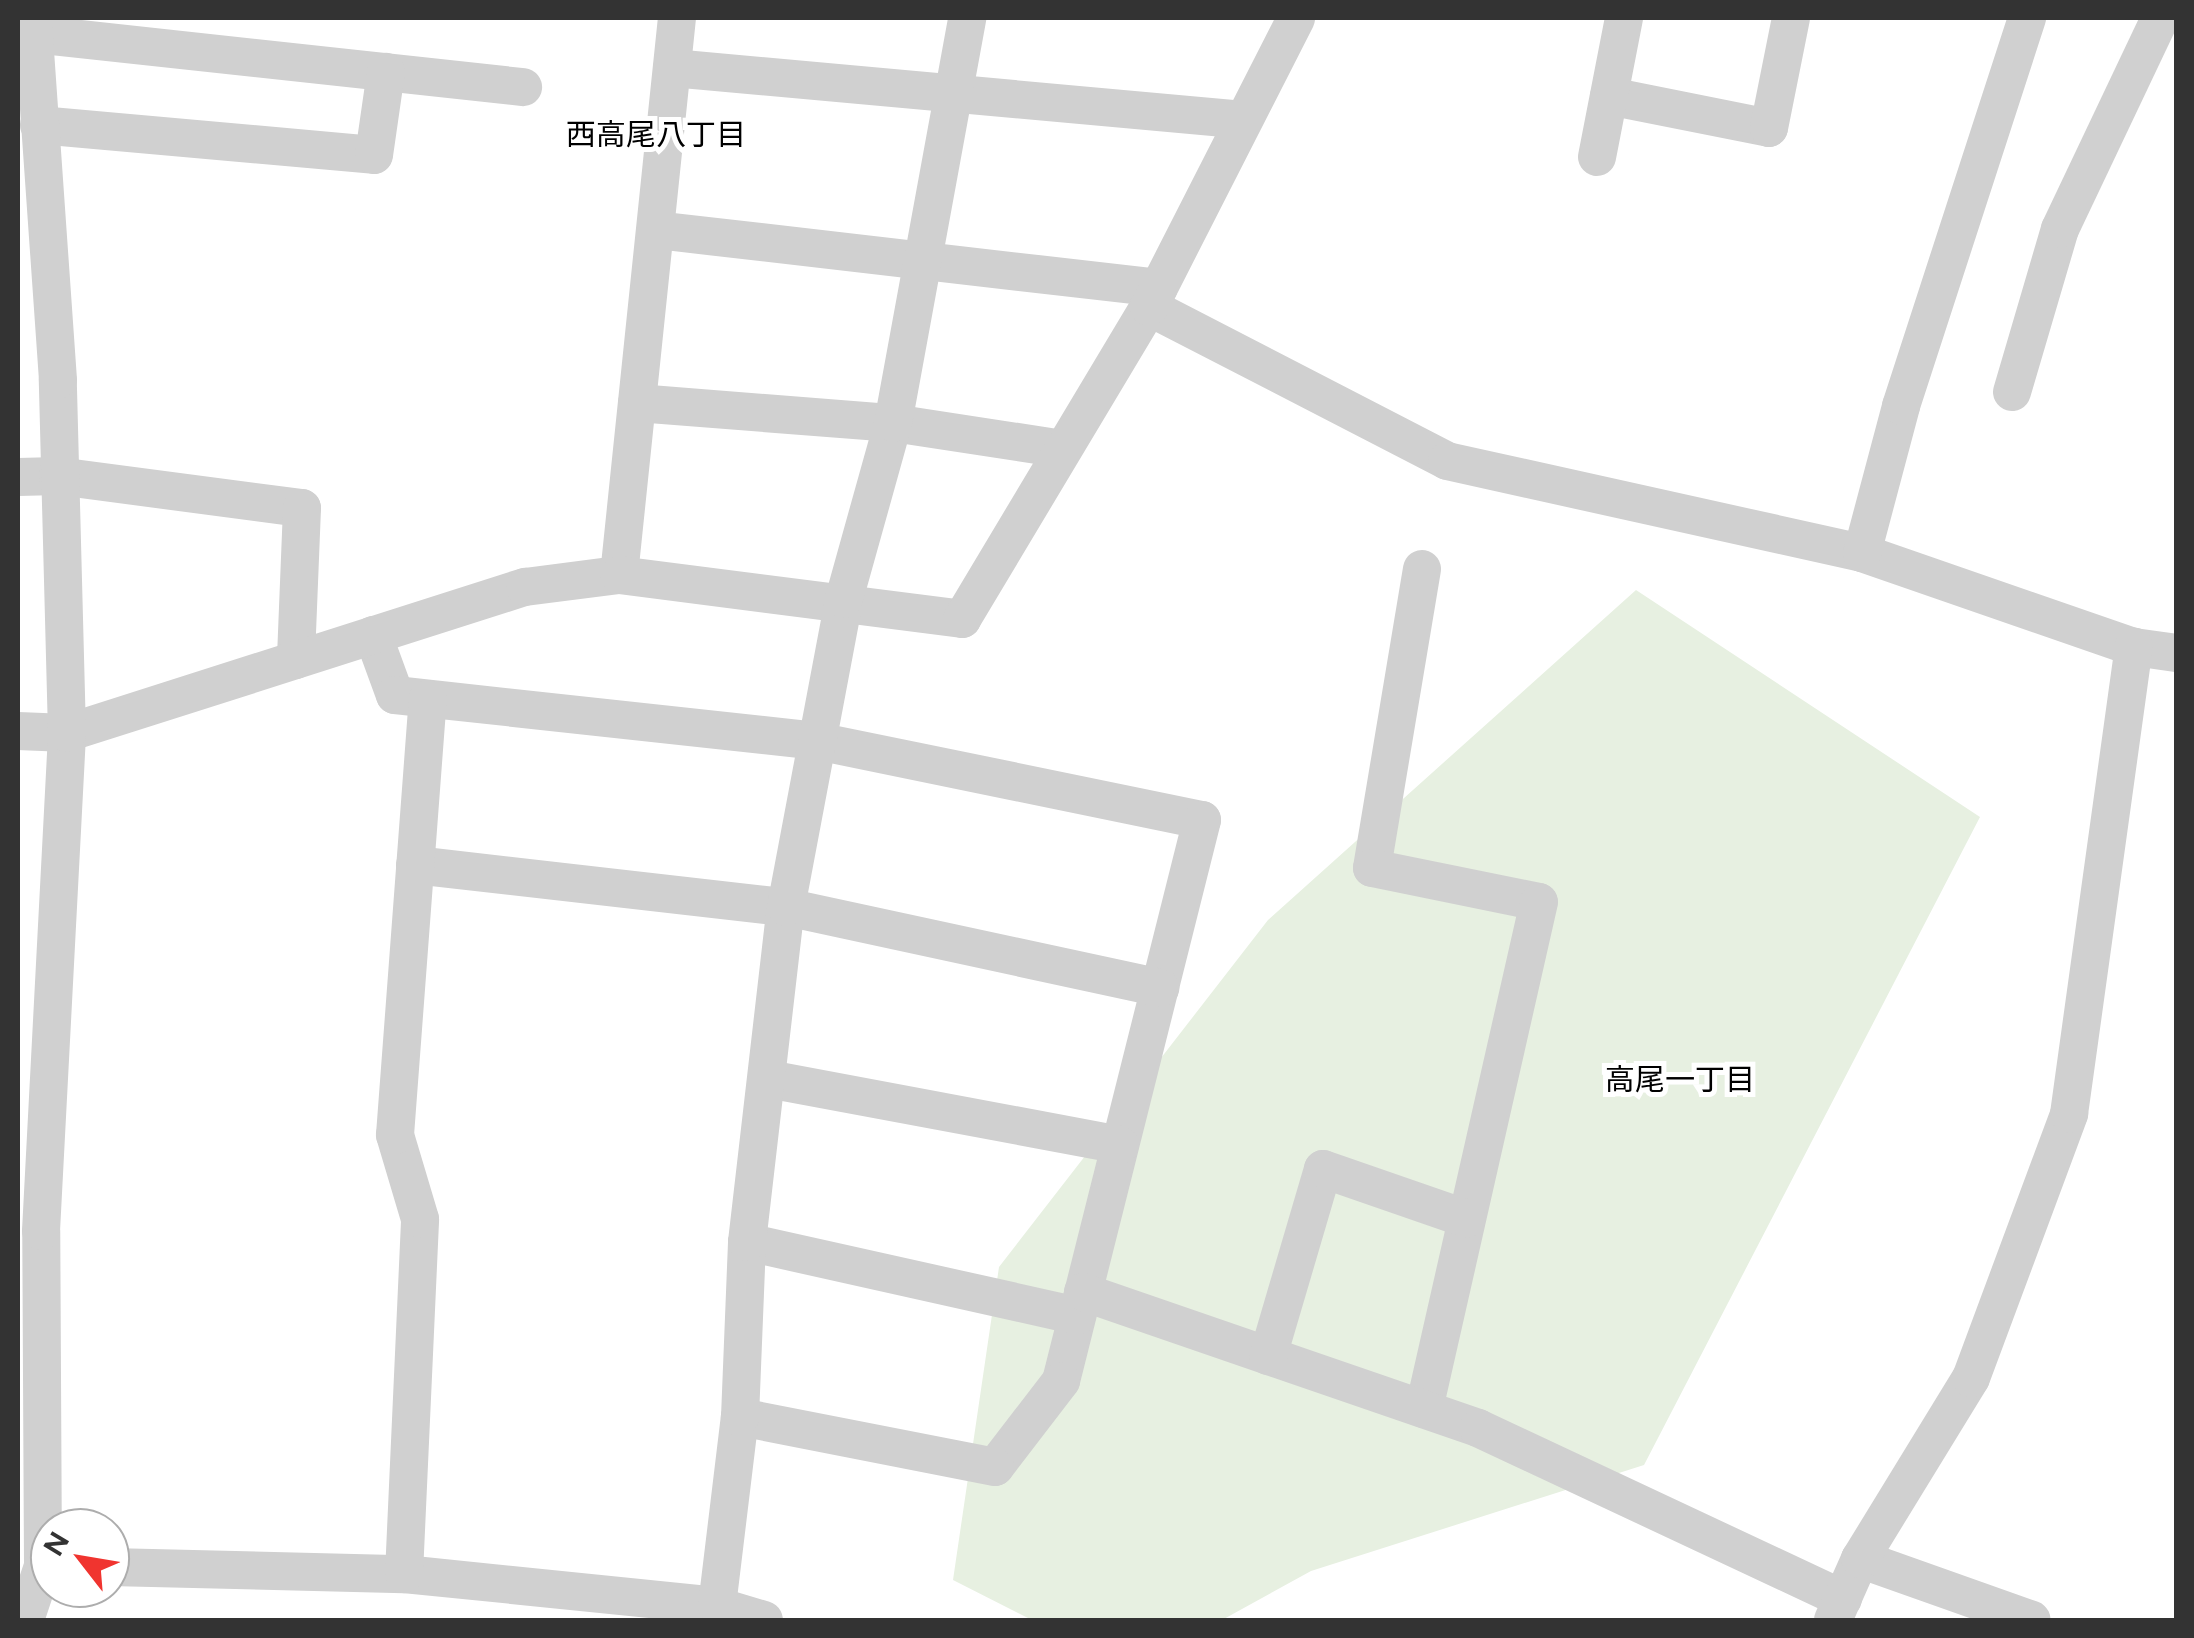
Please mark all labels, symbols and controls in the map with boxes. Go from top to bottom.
district label: 西高尾八丁目 [566,117,746,153]
district label: 高尾一丁目 [1605,1062,1755,1098]
north arrow [30,1508,130,1608]
text: N [36,1526,76,1562]

